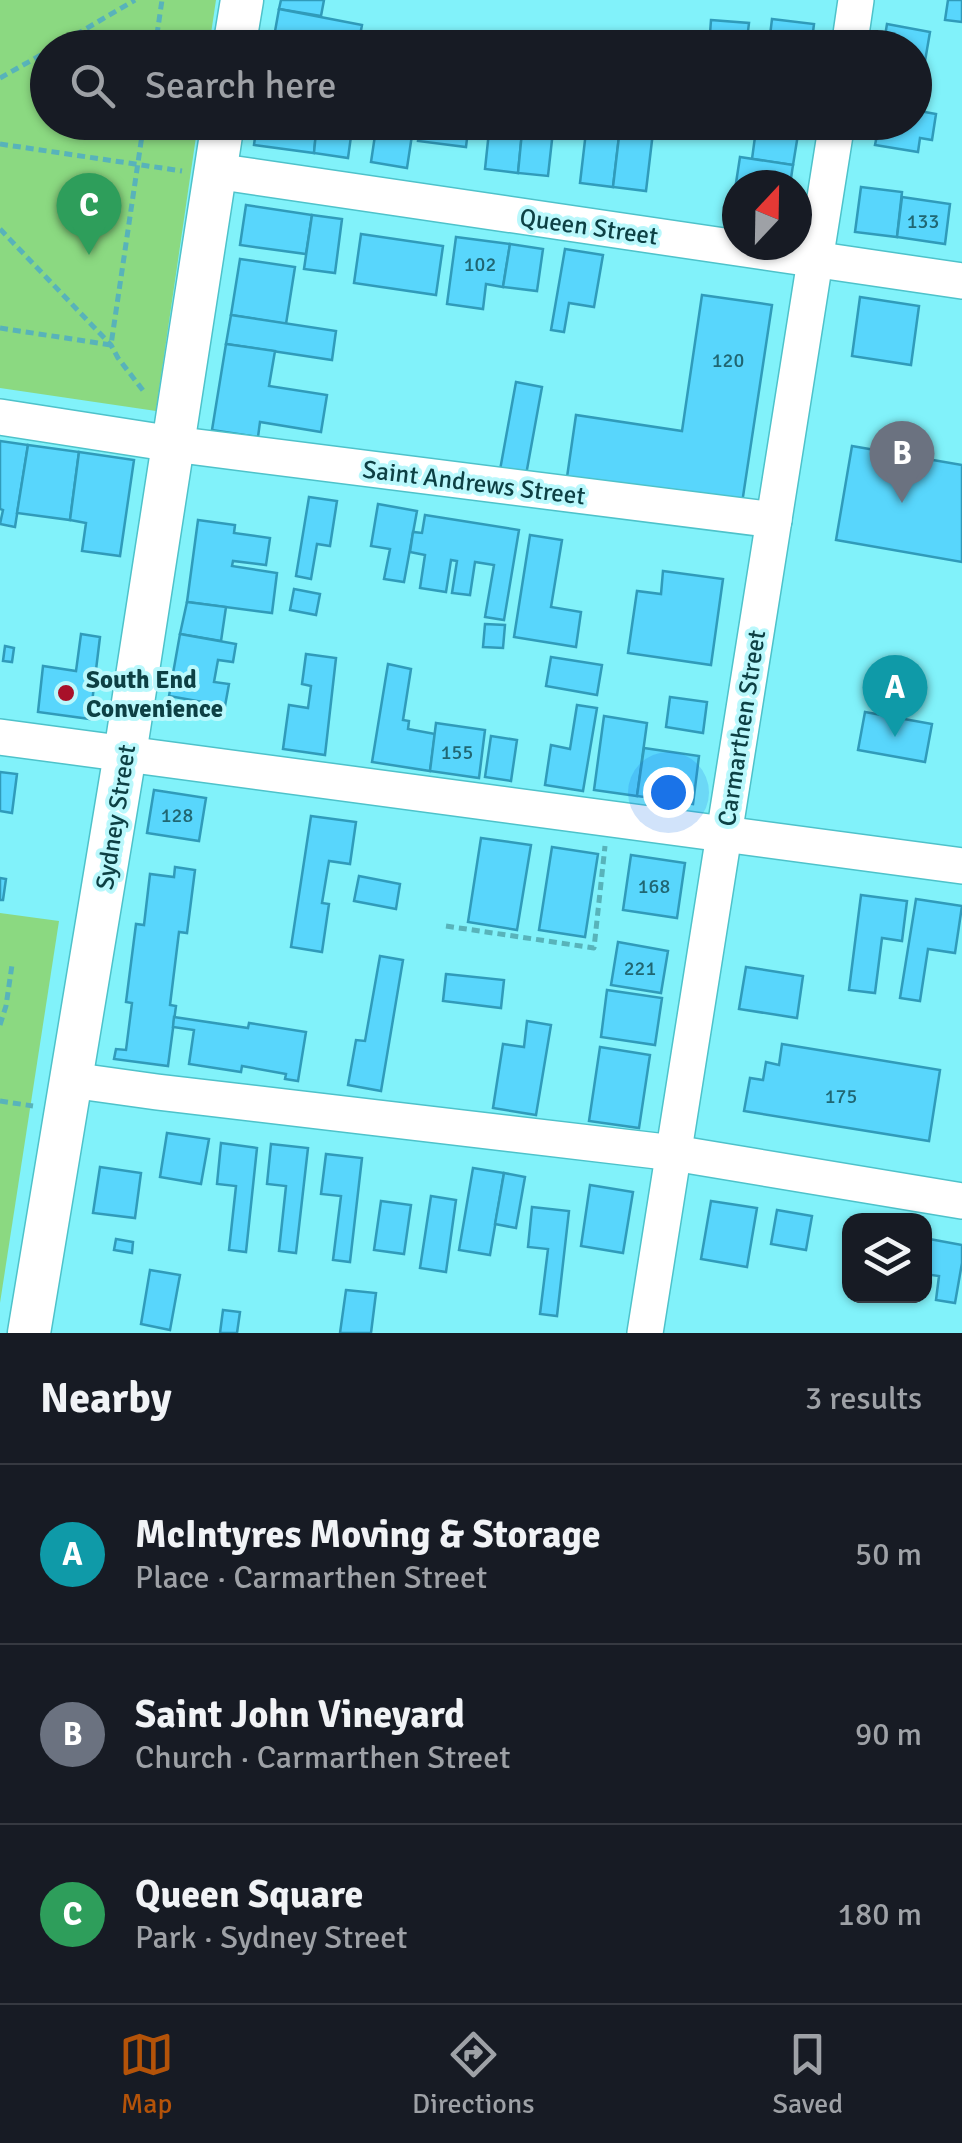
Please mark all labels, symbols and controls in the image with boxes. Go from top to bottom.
search box [30,30,932,140]
icon: search [65,58,120,113]
text: Search here [145,62,337,109]
north arrow [722,170,812,260]
pin: C [56,172,122,255]
street label: Queen Street [518,201,660,252]
house number: 133 [907,209,939,234]
house number: 102 [464,252,496,277]
house number: 120 [712,348,744,373]
pin: B [870,420,934,503]
street label: Saint Andrews Street [361,453,587,512]
street label: Carmarthen Street [711,628,772,828]
pin: A [862,654,928,737]
place label: South End Convenience [86,664,223,724]
marker: South End Convenience [55,682,77,704]
house number: 155 [441,740,473,765]
street label: Sydney Street [89,742,142,892]
your location [643,767,694,818]
house number: 128 [161,803,193,828]
house number: 168 [638,874,670,899]
house number: 221 [624,956,656,981]
house number: 175 [825,1084,857,1109]
map controls [842,1213,932,1303]
button: layers [842,1213,932,1303]
text: Nearby [40,1373,172,1424]
text: 3 results [805,1379,922,1418]
text: McIntyres Moving & Storage [135,1511,601,1558]
text: A [62,1535,83,1574]
text: 50 m [855,1535,922,1574]
text: Place · Carmarthen Street [135,1558,487,1597]
text: Saint John Vineyard [135,1691,465,1738]
text: B [63,1715,82,1754]
text: 90 m [855,1715,922,1754]
text: Church · Carmarthen Street [135,1738,511,1777]
text: Queen Square [135,1871,363,1918]
text: C [63,1895,82,1934]
text: 180 m [838,1895,922,1934]
text: Park · Sydney Street [135,1918,408,1957]
tab: Map [119,2027,174,2121]
tab: Directions [412,2027,534,2121]
tab: Saved [772,2027,843,2121]

